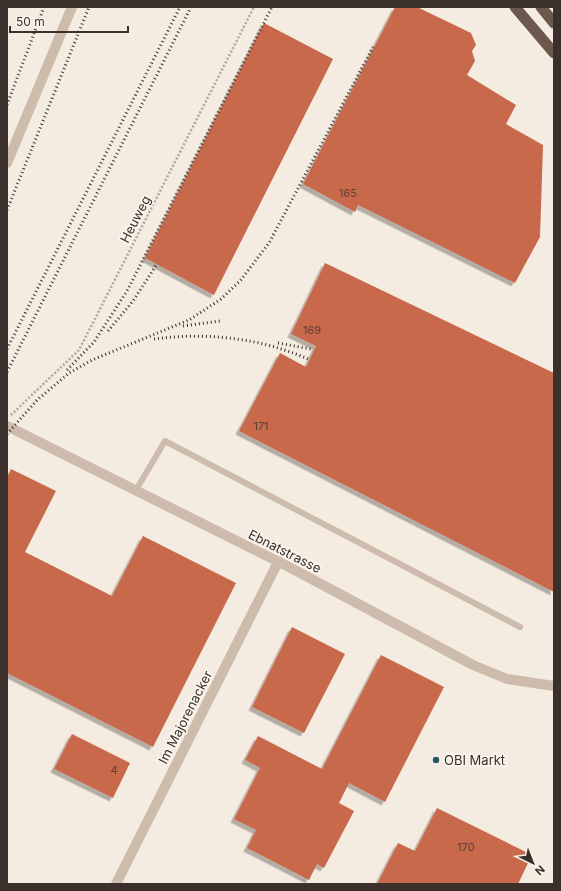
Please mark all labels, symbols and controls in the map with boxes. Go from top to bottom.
scale bar [10,8,128,34]
text: 50 m [16,14,45,29]
house number: 165 [339,186,357,200]
street label: Heuweg [116,193,154,245]
house number: 169 [303,323,321,337]
house number: 171 [253,419,269,433]
street label: Ebnatstrasse [246,526,324,576]
street label: Im Majorenacker [155,668,215,766]
place label: OBI Markt [444,752,505,768]
marker: OBI Markt [431,755,441,765]
house number: 4 [110,763,118,777]
house number: 170 [457,840,475,854]
north arrow [513,843,553,883]
text: N [532,862,548,878]

